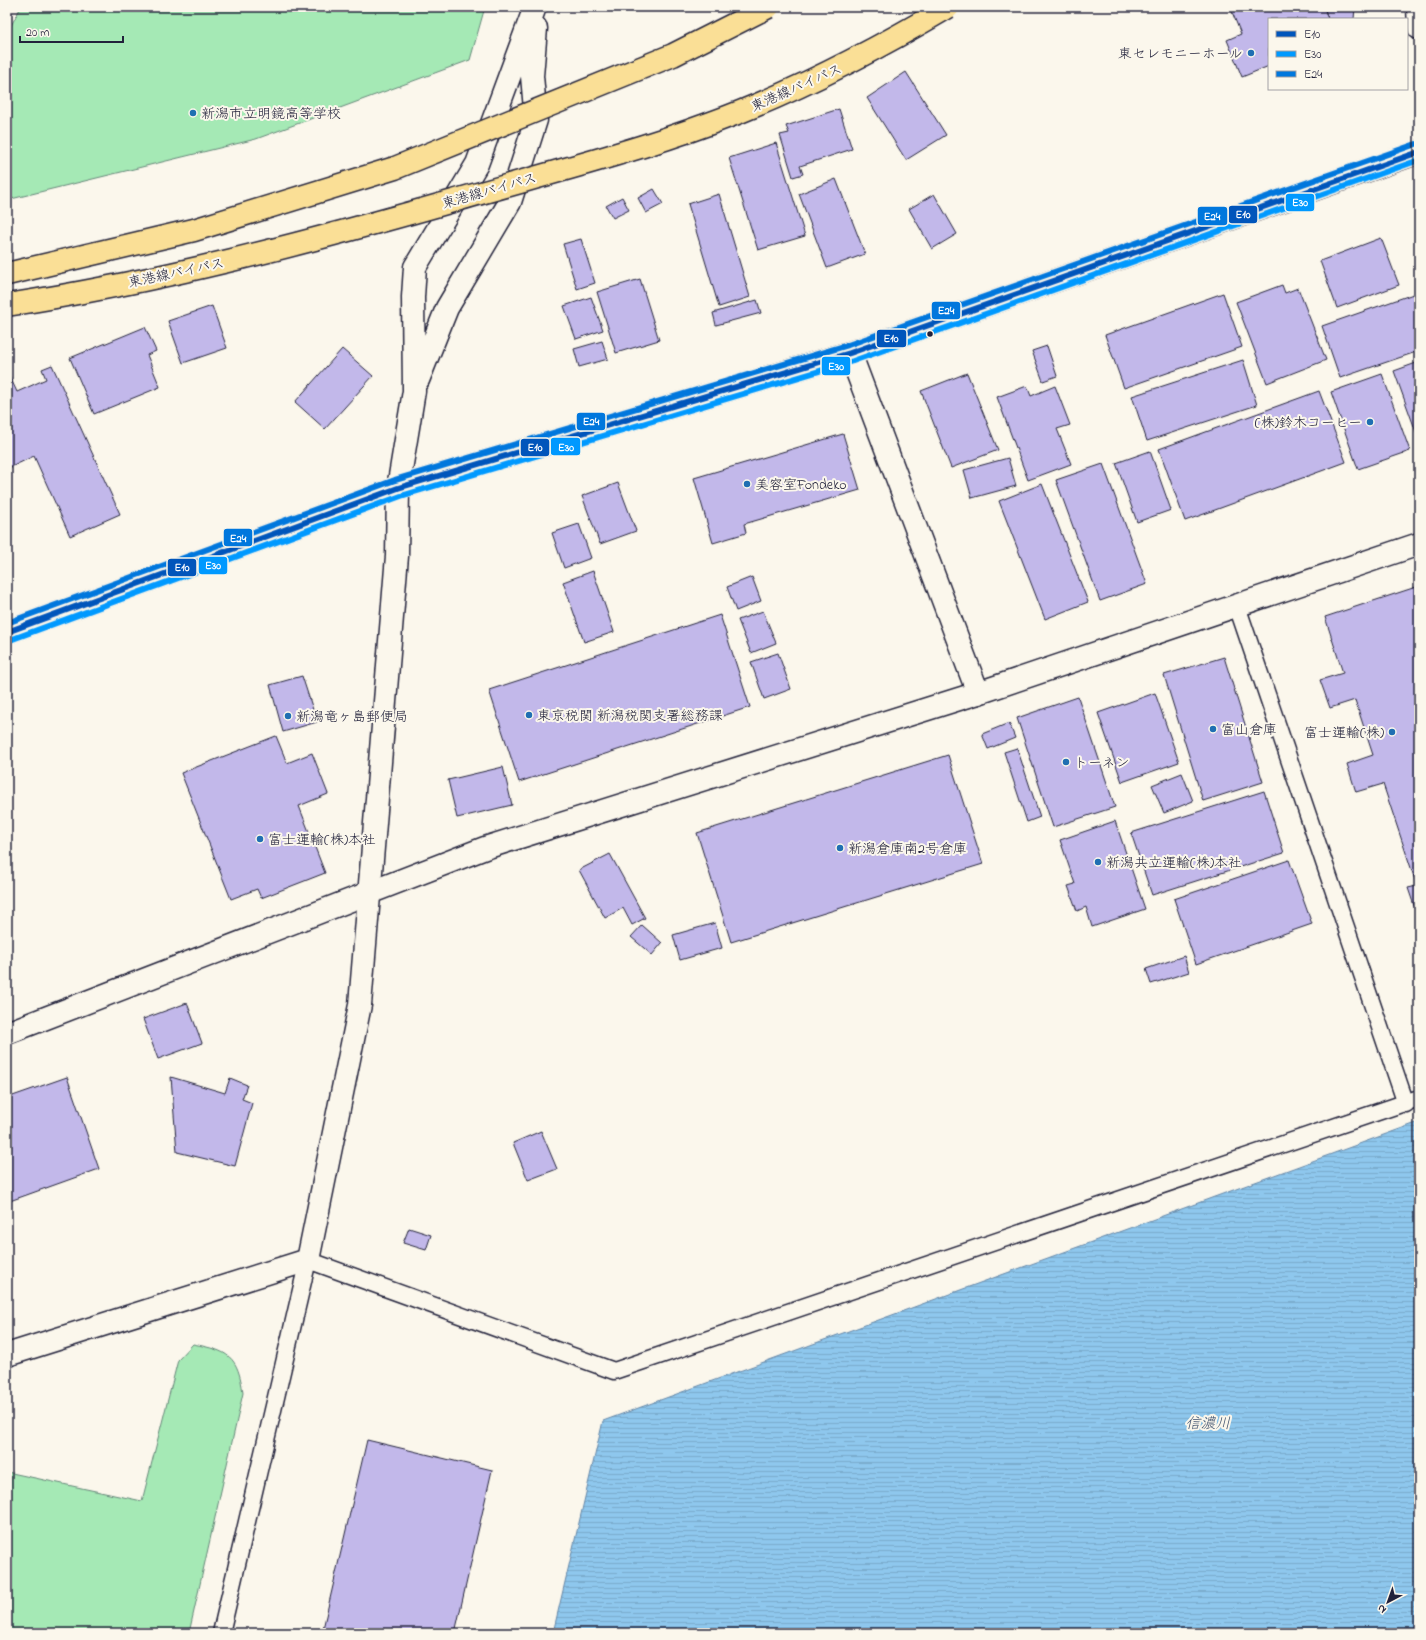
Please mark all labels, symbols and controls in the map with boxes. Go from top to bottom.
scale bar [20,18,123,44]
legend [1268,18,1408,90]
text: 20 m [26,24,49,42]
text: E10 [1304,26,1320,44]
place label: 東セレモニーホール [1118,44,1243,65]
text: E30 [1304,46,1321,64]
marker: 東セレモニーホール [1246,48,1256,58]
street label: 東港線バイパス [748,59,846,118]
text: E24 [1304,66,1322,84]
place label: 新潟市立明鏡高等学校 [201,104,341,125]
marker: 新潟市立明鏡高等学校 [188,108,198,118]
street label: 東港線バイパス [440,168,539,215]
line badge: E30 [1285,193,1315,212]
text: E30 [1292,195,1308,211]
line badge: E10 [1228,205,1258,224]
line badge: E24 [1197,206,1228,226]
text: E10 [1236,207,1251,223]
text: E24 [1204,209,1221,225]
street label: 東港線バイパス [126,253,226,294]
line badge: E24 [931,301,961,320]
text: E24 [938,303,955,319]
line badge: E10 [876,329,907,348]
unlabelled marker [925,329,935,339]
text: E10 [884,331,899,347]
line badge: E30 [821,356,851,376]
text: E30 [828,359,844,375]
line badge: E24 [576,412,606,431]
place label: (株)鈴木コーヒー [1255,413,1362,434]
text: E24 [583,414,600,430]
marker: (株)鈴木コーヒー [1365,417,1375,427]
line badge: E30 [550,437,581,456]
line badge: E10 [520,438,550,457]
text: E10 [528,440,543,456]
text: E30 [558,440,574,456]
place label: 美容室Fondeko [755,475,847,496]
marker: 美容室Fondeko [742,479,752,489]
line badge: E24 [223,528,253,547]
text: E24 [230,531,247,547]
line badge: E30 [198,556,228,575]
line badge: E10 [167,558,197,577]
text: E30 [205,558,221,574]
text: E10 [175,560,190,576]
place label: 東京税関 新潟税関支署総務課 [537,706,723,727]
place label: 新潟竜ヶ島郵便局 [296,707,408,728]
marker: 東京税関 新潟税関支署総務課 [524,710,534,720]
marker: 新潟竜ヶ島郵便局 [283,711,293,721]
place label: 富山倉庫 [1221,720,1277,741]
place label: 富士運輸(株) [1304,723,1384,744]
marker: 富山倉庫 [1208,724,1218,734]
marker: 富士運輸(株) [1387,727,1397,737]
place label: トーネン [1074,753,1129,774]
marker: トーネン [1061,757,1071,767]
place label: 富士運輸(株)本社 [268,830,376,851]
marker: 富士運輸(株)本社 [255,834,265,844]
place label: 新潟倉庫南2号倉庫 [848,839,967,860]
marker: 新潟倉庫南2号倉庫 [835,843,845,853]
place label: 新潟共立運輸(株)本社 [1106,853,1242,874]
marker: 新潟共立運輸(株)本社 [1093,857,1103,867]
water label: 信濃川 [1185,1413,1231,1435]
north arrow [1368,1582,1408,1622]
text: N [1374,1600,1390,1617]

